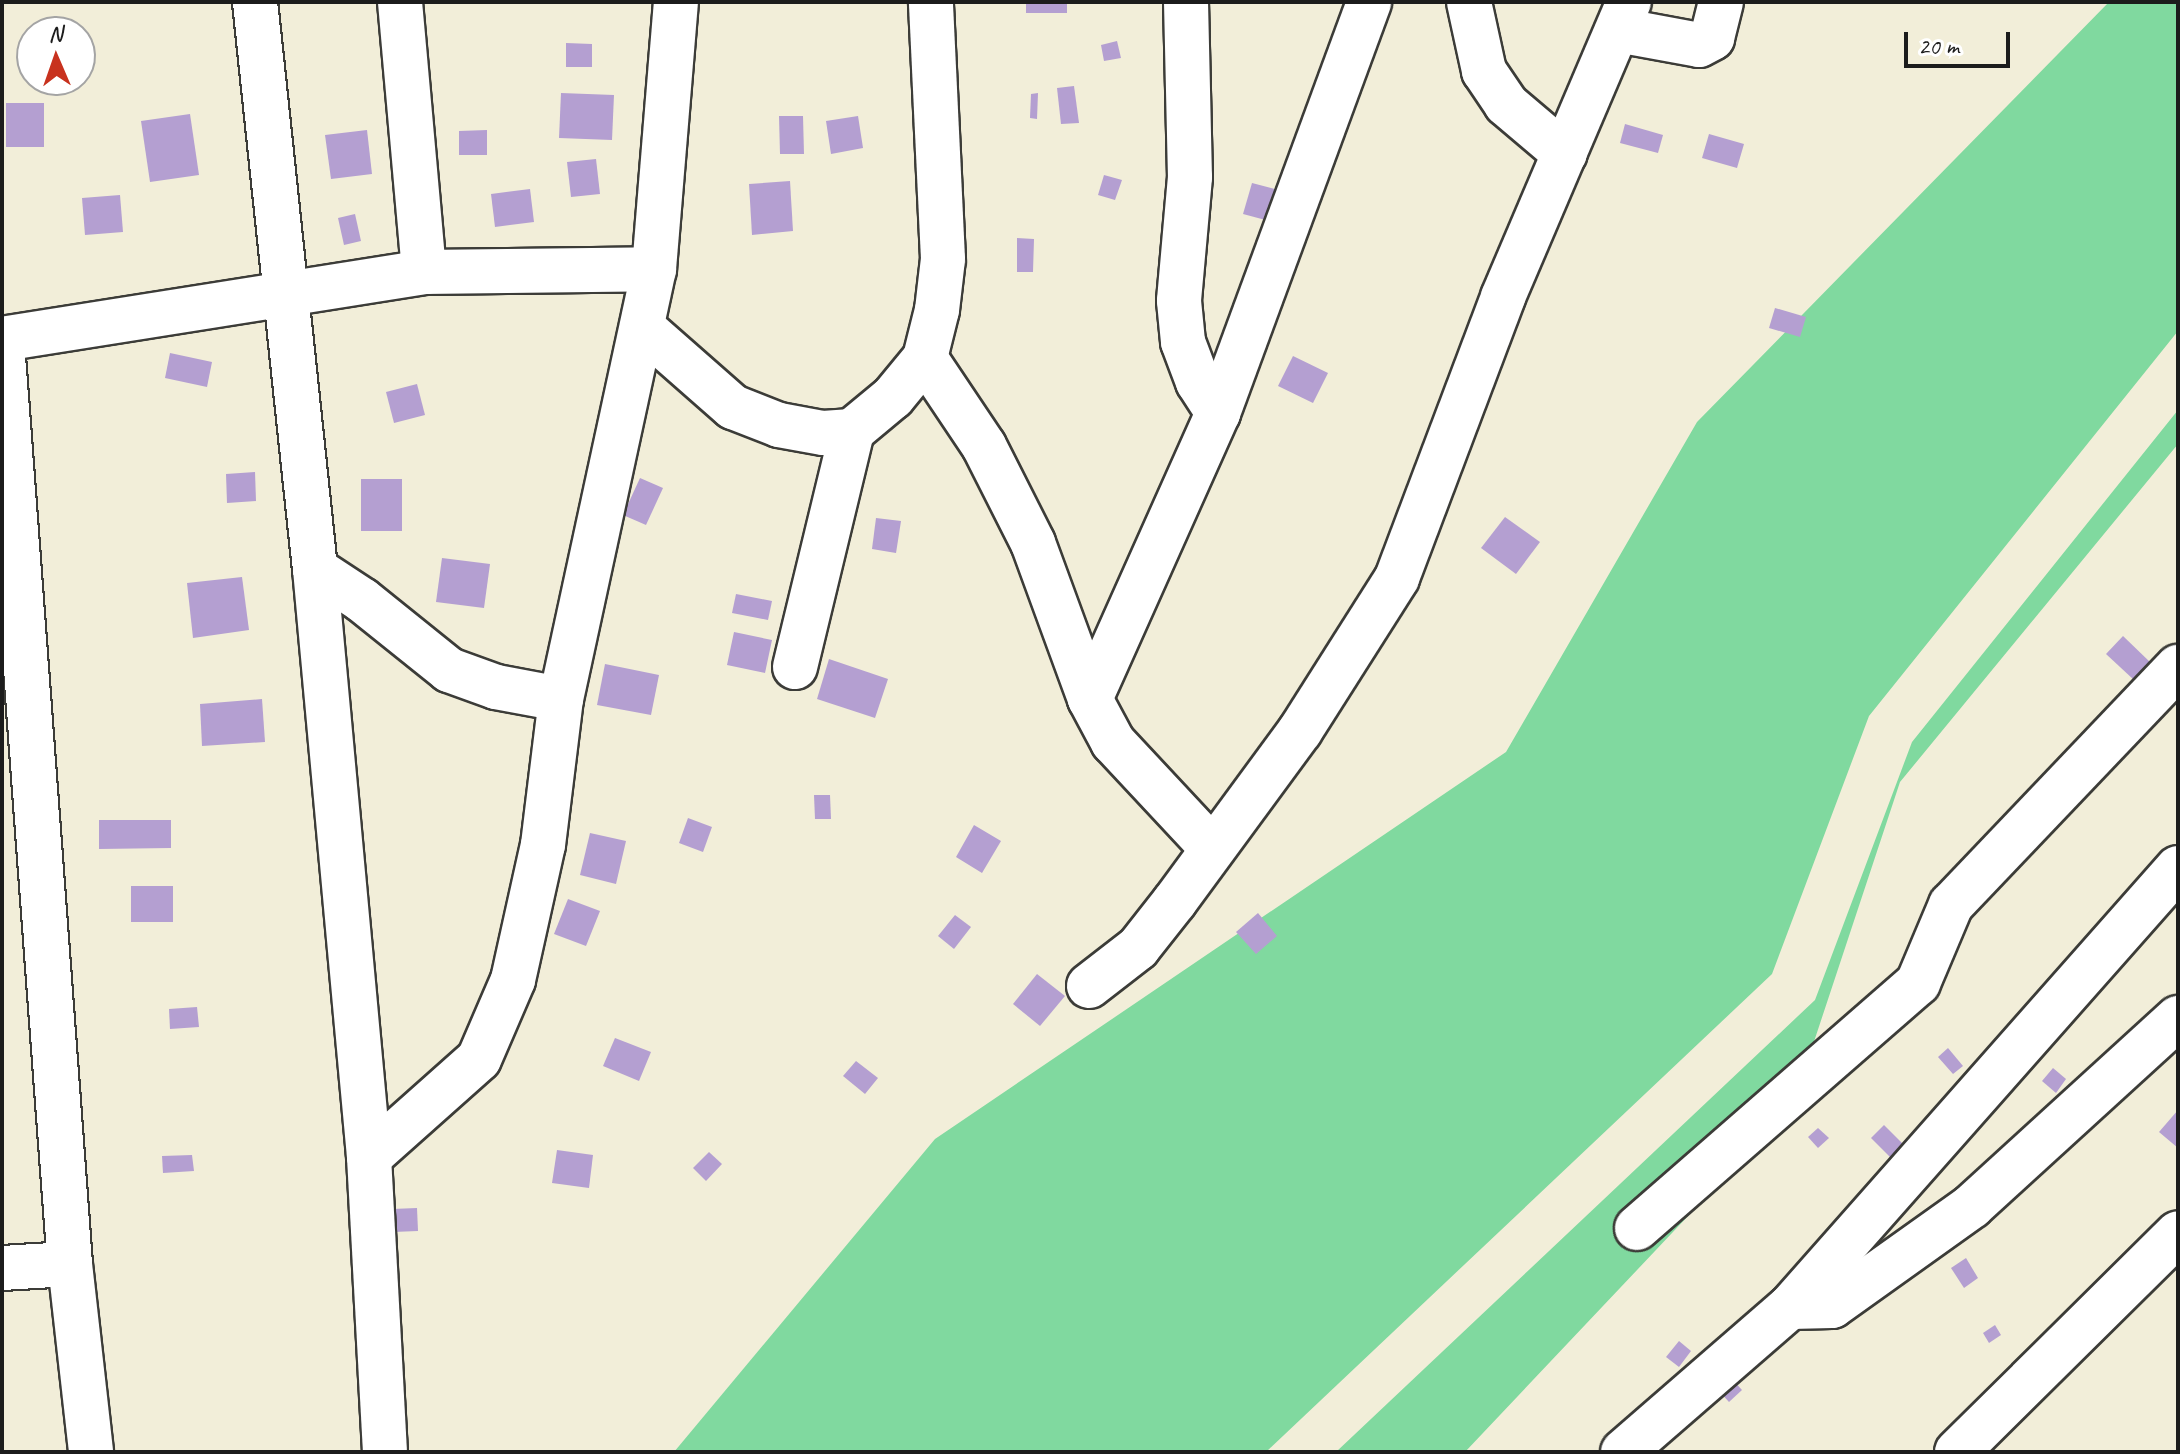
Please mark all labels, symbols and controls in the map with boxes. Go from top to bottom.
north arrow [16,16,96,96]
scale bar [1908,16,2014,66]
text: N [48,20,63,48]
text: 20 m [1918,31,1959,61]

